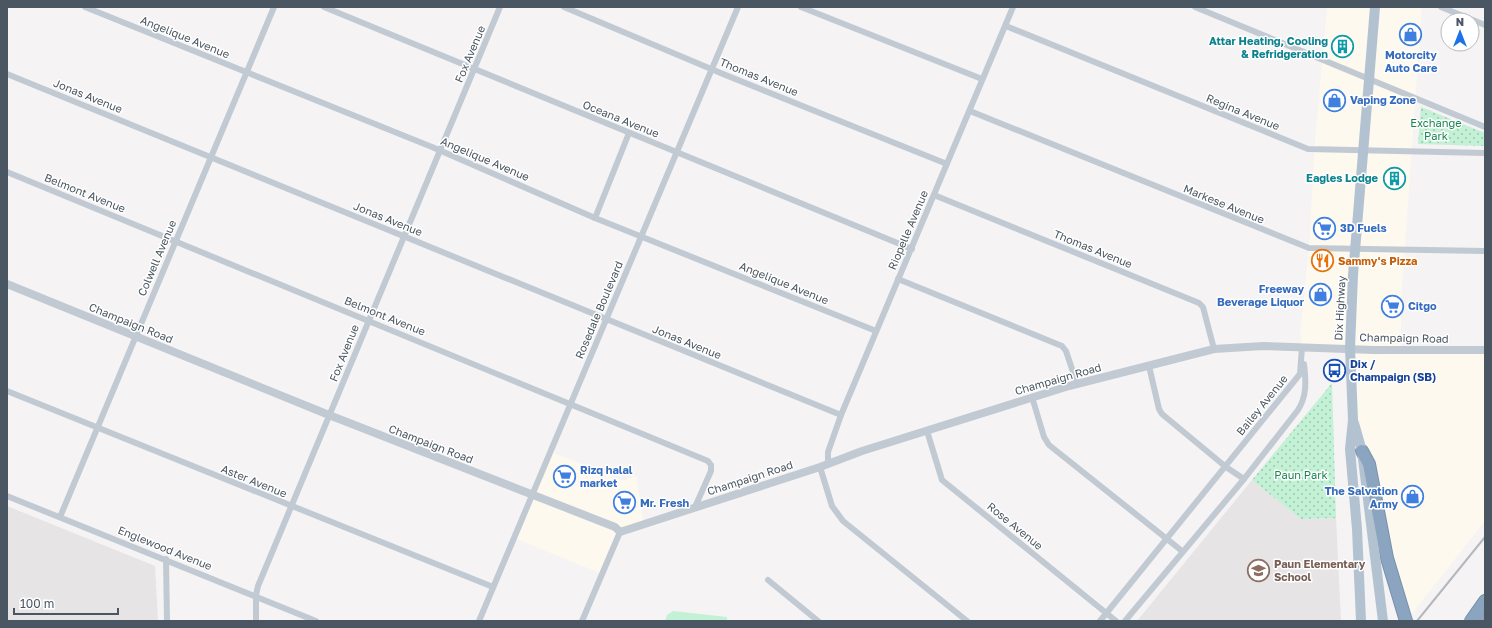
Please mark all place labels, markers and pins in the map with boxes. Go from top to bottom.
shop icon: Motorcity Auto Care [1398,22,1424,48]
place label: Attar Heating, Cooling & Refridgeration [1209,34,1328,60]
building icon: Attar Heating, Cooling & Refridgeration [1330,34,1356,60]
place label: Motorcity Auto Care [1385,48,1438,74]
shop icon: Vaping Zone [1322,87,1348,113]
place label: Vaping Zone [1350,93,1416,106]
building icon: Eagles Lodge [1381,165,1407,191]
place label: Eagles Lodge [1306,171,1378,184]
supermarket icon: 3D Fuels [1311,215,1337,241]
place label: 3D Fuels [1340,221,1387,234]
restaurant icon: Sammy's Pizza [1309,248,1335,274]
place label: Sammy's Pizza [1338,254,1417,267]
place label: Freeway Beverage Liquor [1217,282,1305,308]
shop icon: Freeway Beverage Liquor [1307,282,1333,308]
supermarket icon: Citgo [1380,293,1406,319]
place label: Citgo [1408,299,1437,312]
bus stop icon: Dix / Champaign (SB) [1321,357,1347,383]
place label: Dix / Champaign (SB) [1350,357,1436,383]
supermarket icon: Rizq halal market [552,463,578,489]
place label: Rizq halal market [580,463,633,489]
place label: The Salvation Army [1324,484,1398,510]
shop icon: The Salvation Army [1400,484,1426,510]
supermarket icon: Mr. Fresh [611,490,637,516]
place label: Mr. Fresh [640,496,690,509]
school or university icon: Paun Elementary School [1246,557,1272,583]
place label: Paun Elementary School [1274,557,1366,583]

